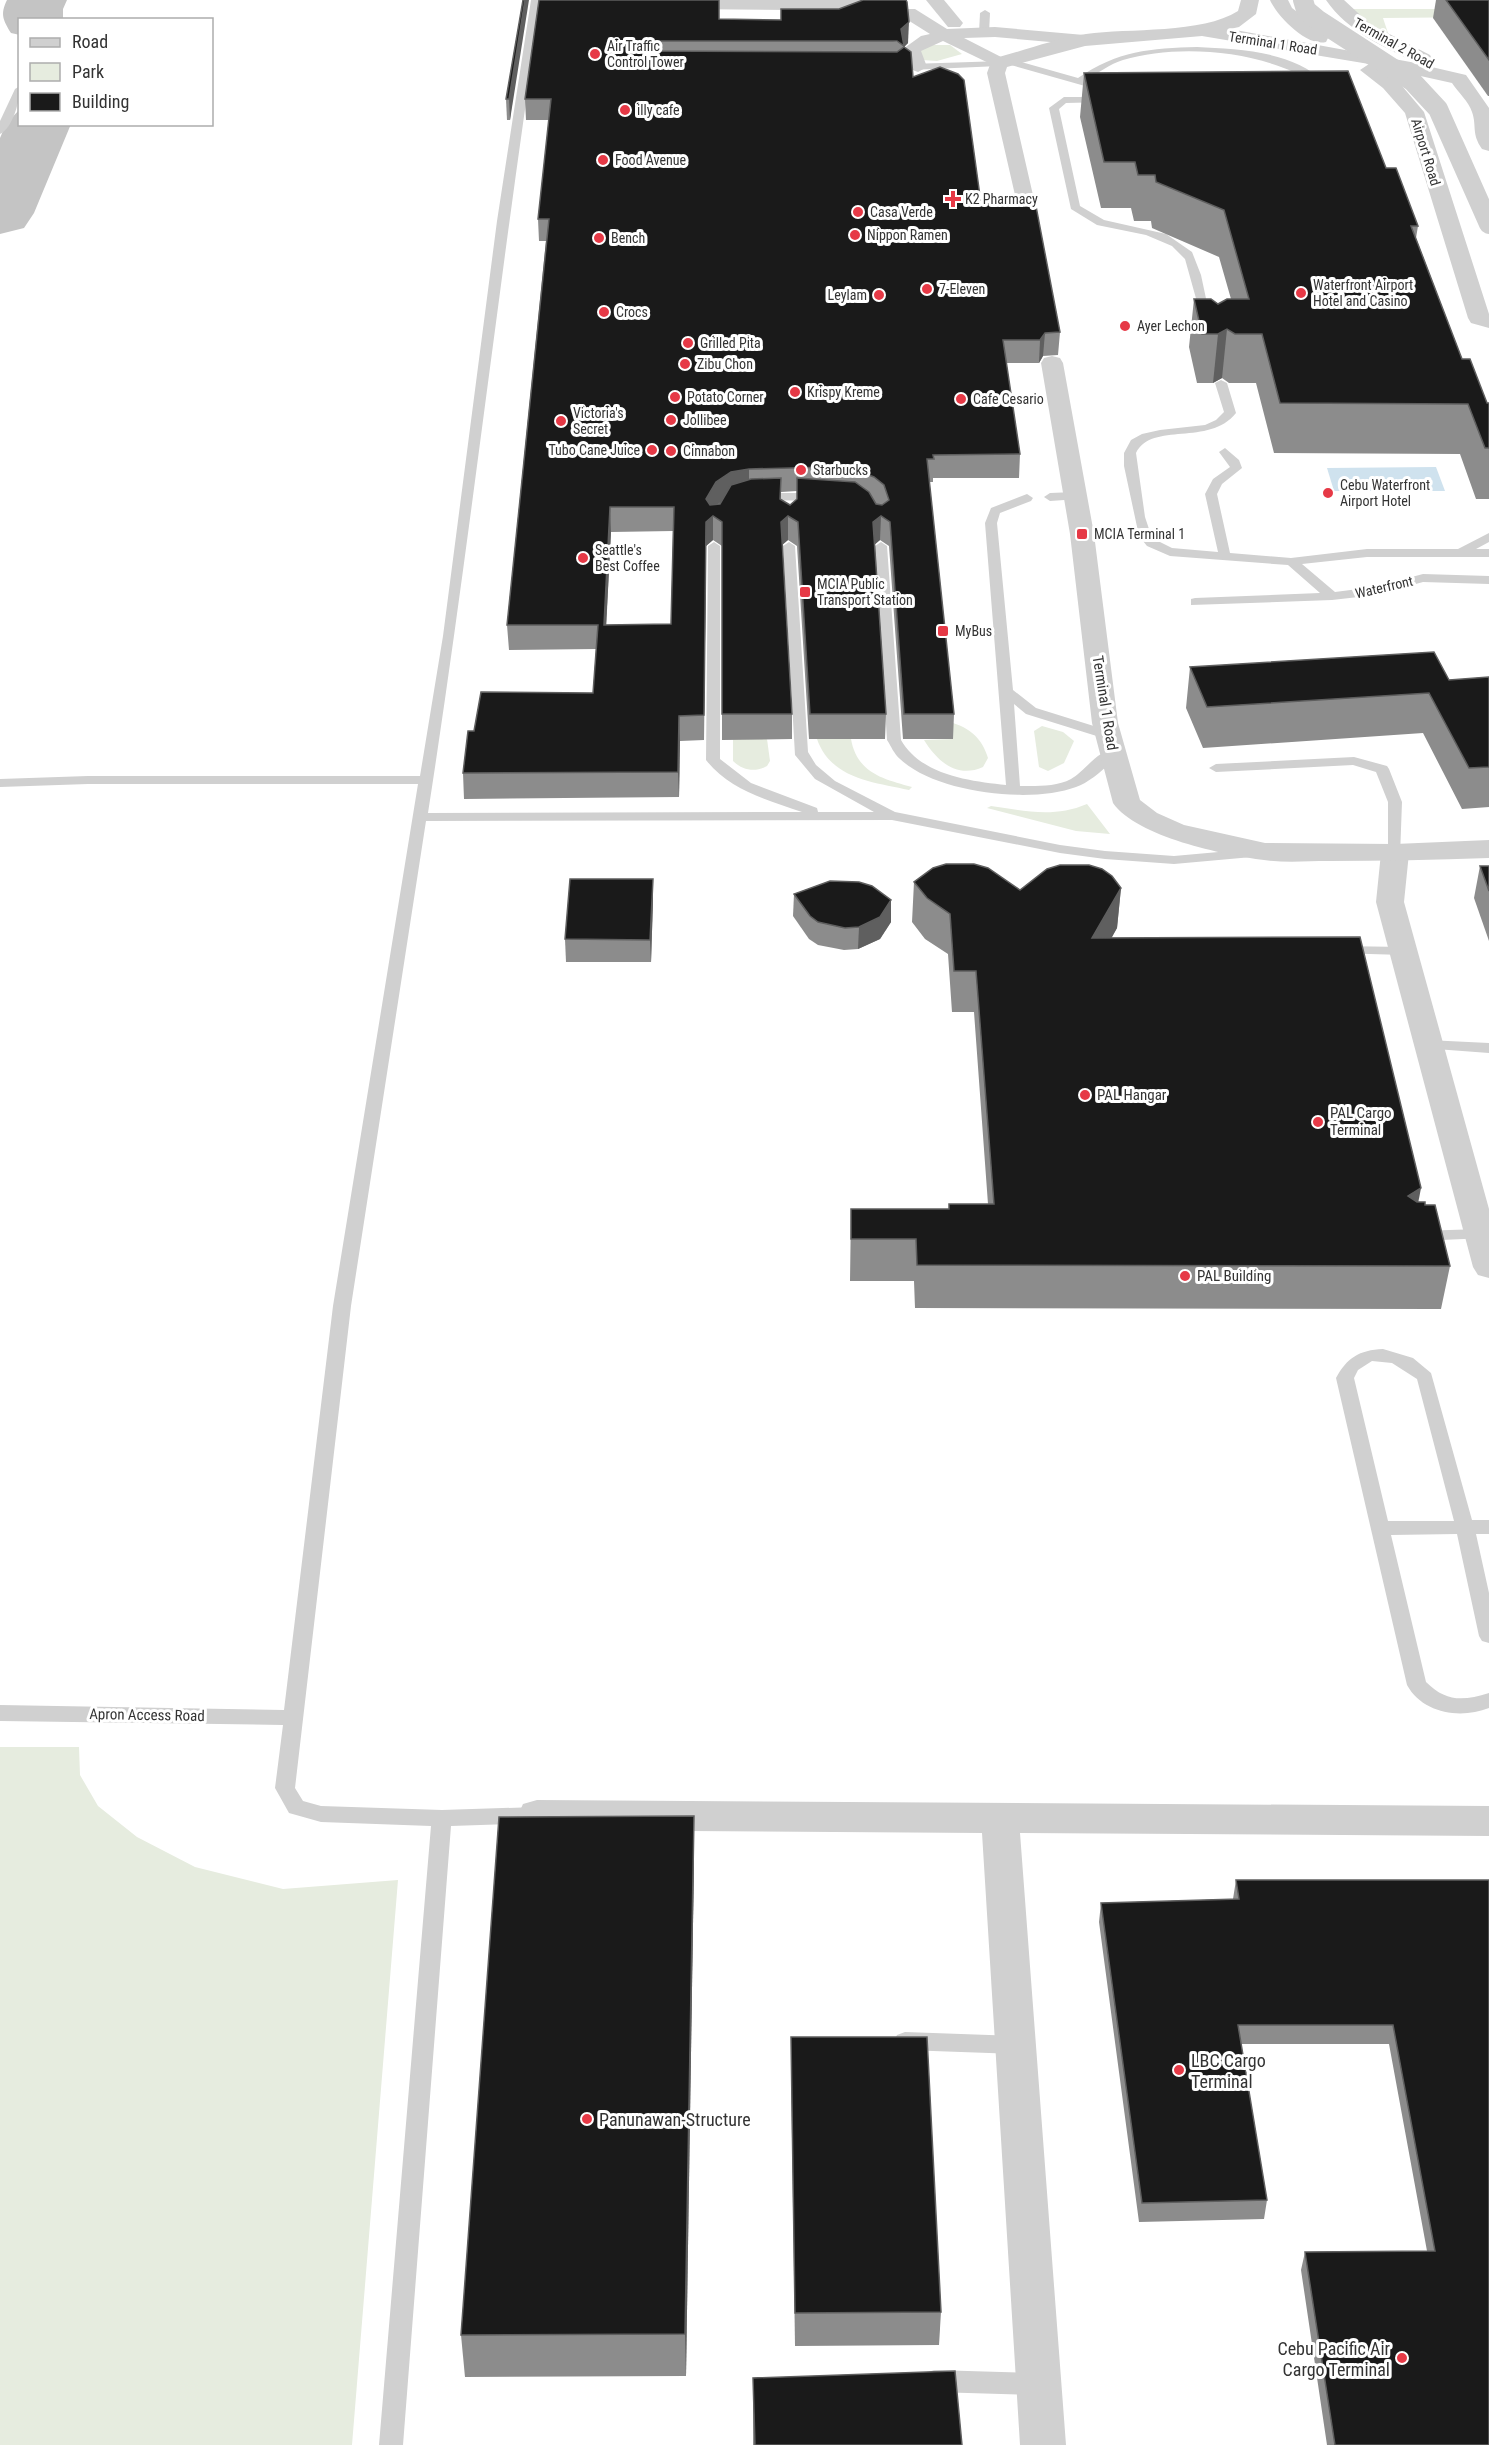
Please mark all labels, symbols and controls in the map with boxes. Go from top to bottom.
street label: Terminal 2 Road [1351,14,1437,72]
legend [18,18,213,126]
street label: Terminal 1 Road [1228,28,1318,58]
text: Road [72,31,108,52]
place label: Air Traffic Control Tower [607,38,684,70]
marker: Air Traffic Control Tower [588,47,602,61]
text: Park [72,61,104,82]
text: Building [72,91,129,112]
place label: illy cafe [637,102,680,118]
marker: illy cafe [618,103,632,117]
street label: Airport Road [1408,116,1444,188]
place label: Food Avenue [615,152,687,168]
marker: Food Avenue [596,153,610,167]
place label: K2 Pharmacy [965,191,1038,207]
marker: K2 Pharmacy [946,192,960,206]
place label: Casa Verde [870,204,933,220]
marker: Casa Verde [851,205,865,219]
place label: Nippon Ramen [867,227,948,243]
marker: Nippon Ramen [848,228,862,242]
place label: Bench [611,230,645,246]
marker: Bench [592,231,606,245]
place label: Waterfront Airport Hotel and Casino [1313,277,1413,309]
place label: 7-Eleven [939,281,985,297]
marker: 7-Eleven [920,282,934,296]
marker: Waterfront Airport Hotel and Casino [1294,286,1308,300]
place label: Leylam [828,287,867,303]
marker: Leylam [872,288,886,302]
place label: Crocs [616,304,648,320]
marker: Crocs [597,305,611,319]
place label: Ayer Lechon [1137,318,1205,334]
marker: Ayer Lechon [1118,319,1132,333]
place label: Grilled Pita [700,335,761,351]
marker: Grilled Pita [681,336,695,350]
place label: Zibu Chon [697,356,753,372]
marker: Zibu Chon [678,357,692,371]
place label: Krispy Kreme [807,384,880,400]
marker: Krispy Kreme [788,385,802,399]
place label: Potato Corner [687,389,764,405]
marker: Potato Corner [668,390,682,404]
place label: Cafe Cesario [973,391,1044,407]
marker: Cafe Cesario [954,392,968,406]
place label: Victoria's Secret [573,405,624,437]
place label: Jollibee [683,412,727,428]
marker: Jollibee [664,413,678,427]
marker: Victoria's Secret [554,414,568,428]
place label: Tubo Cane Juice [548,442,640,458]
marker: Tubo Cane Juice [645,443,659,457]
place label: Cinnabon [683,443,735,459]
marker: Cinnabon [664,444,678,458]
place label: Starbucks [813,462,868,478]
marker: Starbucks [794,463,808,477]
place label: Cebu Waterfront Airport Hotel [1340,477,1430,509]
marker: Cebu Waterfront Airport Hotel [1321,486,1335,500]
place label: MCIA Terminal 1 [1094,526,1185,542]
marker: MCIA Terminal 1 [1075,527,1089,541]
place label: Seattle's Best Coffee [595,542,660,574]
marker: Seattle's Best Coffee [576,551,590,565]
street label: Waterfront [1354,573,1414,601]
place label: MCIA Public Transport Station [817,576,913,608]
marker: MCIA Public Transport Station [798,585,812,599]
place label: MyBus [955,623,992,639]
marker: MyBus [936,624,950,638]
street label: Terminal 1 Road [1089,654,1121,752]
place label: PAL Hangar [1097,1086,1167,1104]
marker: PAL Hangar [1078,1088,1092,1102]
place label: PAL Cargo Terminal [1330,1104,1392,1139]
marker: PAL Cargo Terminal [1311,1115,1325,1129]
place label: PAL Building [1197,1267,1271,1285]
marker: PAL Building [1178,1269,1192,1283]
street label: Apron Access Road [89,1705,205,1725]
place label: LBC Cargo Terminal [1191,2050,1266,2092]
marker: LBC Cargo Terminal [1172,2063,1186,2077]
place label: Panunawan-Structure [599,2109,751,2130]
marker: Panunawan-Structure [580,2112,594,2126]
place label: Cebu Pacific Air Cargo Terminal [1277,2338,1391,2380]
marker: Cebu Pacific Air Cargo Terminal [1395,2351,1409,2365]

